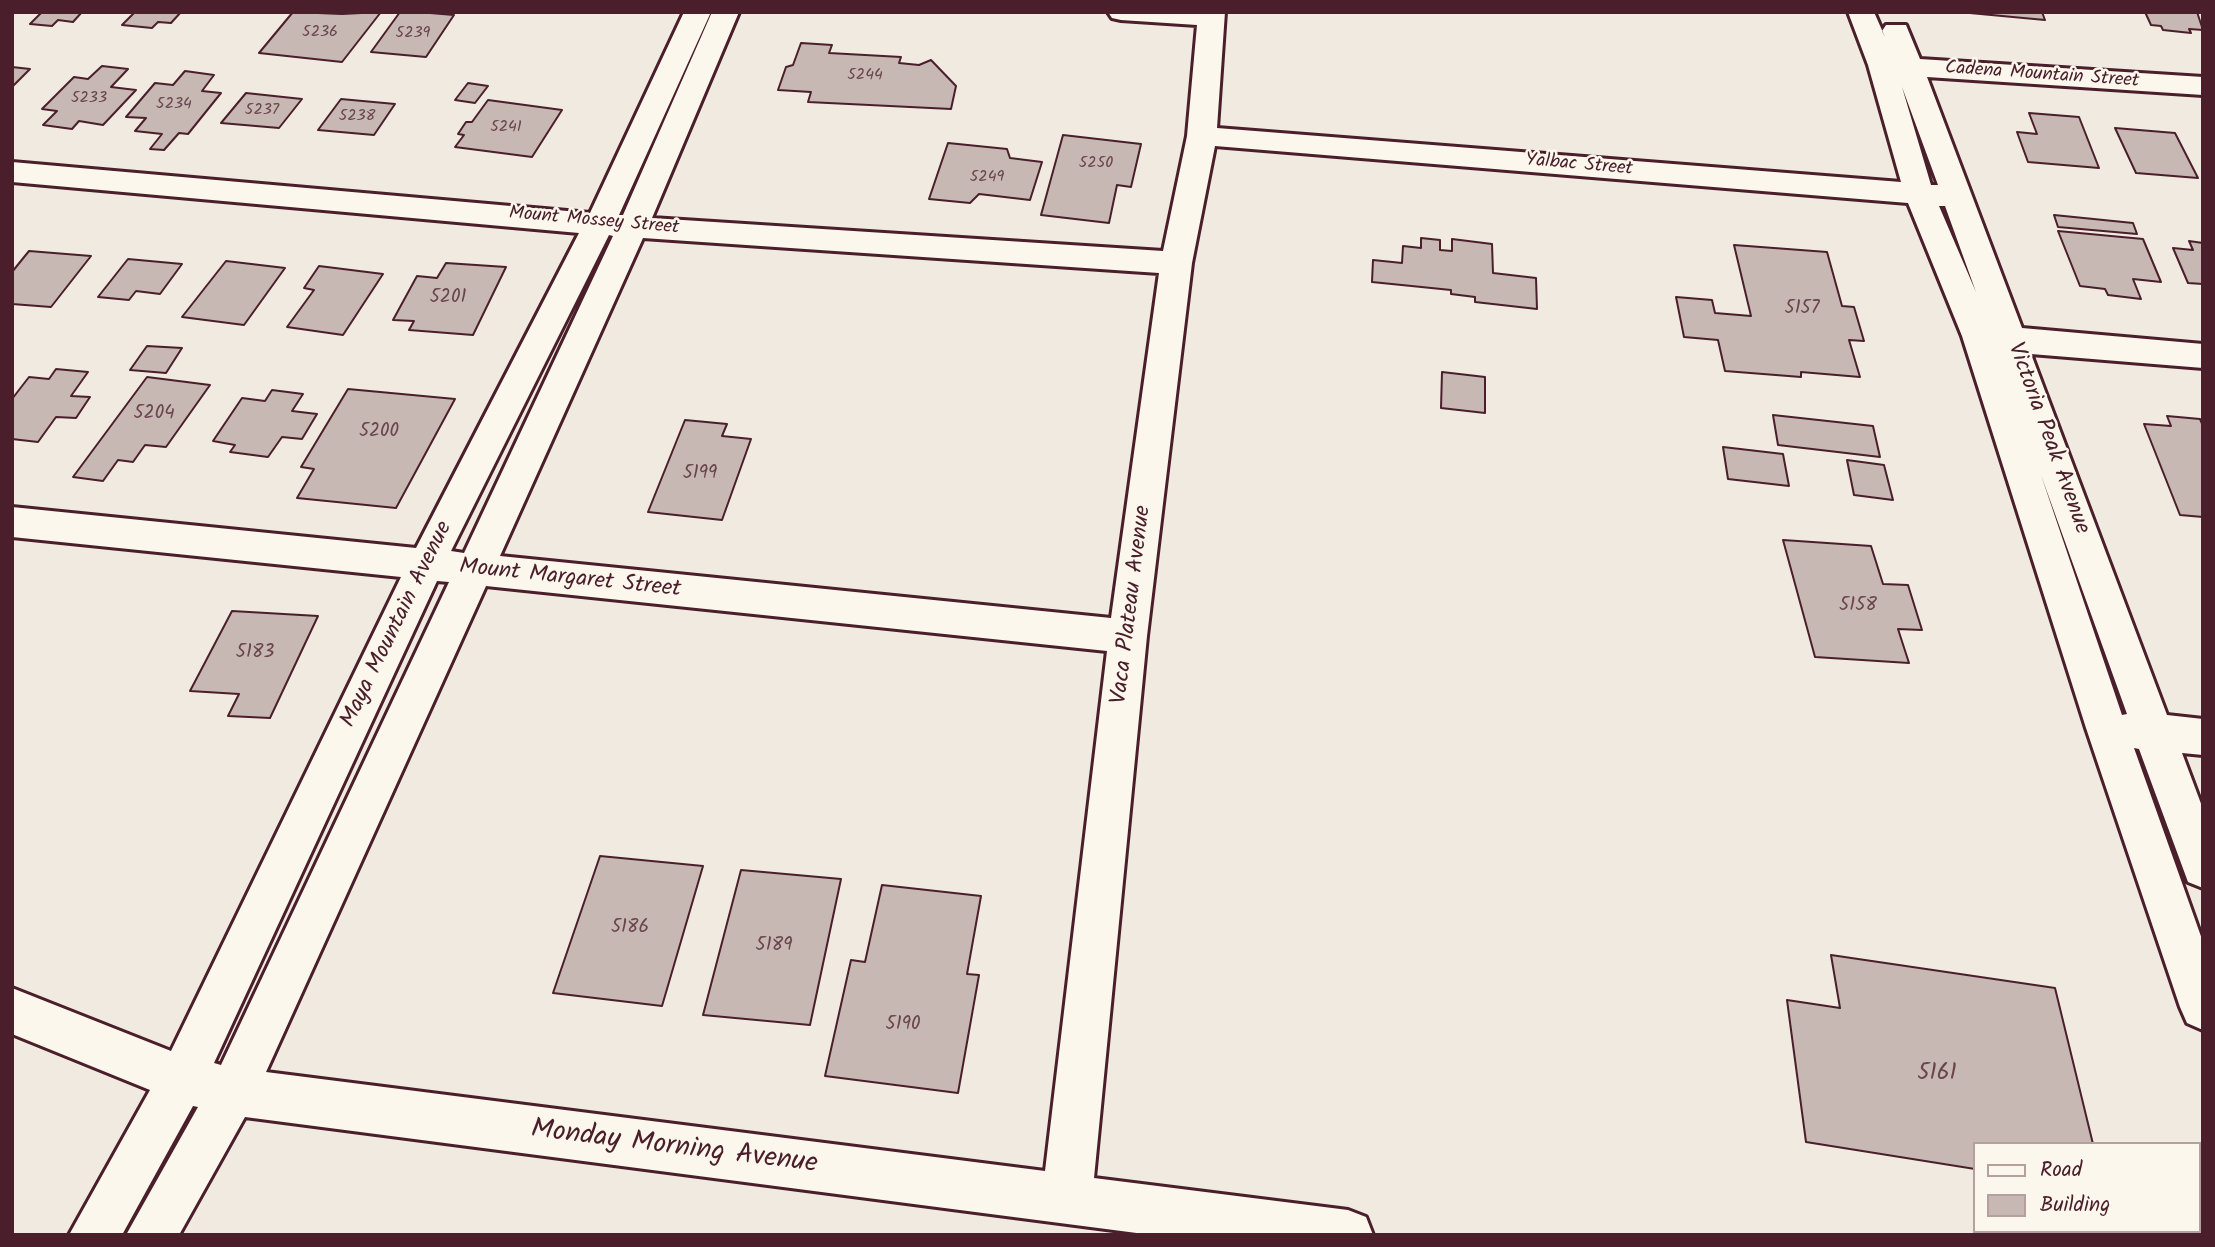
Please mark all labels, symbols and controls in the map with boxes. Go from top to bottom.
house number: 5236 [302,23,338,43]
house number: 5239 [396,24,430,44]
street label: Cadena Mountain Street [1944,58,2140,94]
house number: 5244 [847,66,883,86]
house number: 5233 [71,89,107,109]
house number: 5234 [156,95,192,115]
house number: 5237 [245,101,279,121]
house number: 5238 [339,107,375,127]
house number: 5241 [490,118,522,138]
street label: Yalbac Street [1524,150,1634,182]
house number: 5250 [1079,154,1113,174]
house number: 5249 [970,168,1004,188]
street label: Mount Mossey Street [508,203,680,241]
house number: 5201 [430,288,466,310]
house number: 5157 [1784,299,1820,321]
street label: Victoria Peak Avenue [2000,340,2094,538]
house number: 5204 [133,404,175,426]
house number: 5200 [359,422,399,444]
house number: 5199 [683,464,717,486]
street label: Vaca Plateau Avenue [1107,504,1159,706]
street label: Maya Mountain Avenue [336,517,460,733]
street label: Mount Margaret Street [458,555,682,605]
house number: 5158 [1839,596,1877,618]
house number: 5183 [236,643,274,665]
house number: 5186 [611,918,649,940]
house number: 5189 [756,936,792,958]
house number: 5190 [886,1015,920,1037]
house number: 5161 [1917,1061,1957,1089]
street label: Monday Morning Avenue [529,1115,819,1183]
legend [1974,1142,2201,1233]
text: Road [2040,1154,2082,1187]
text: Building [2040,1189,2110,1222]

